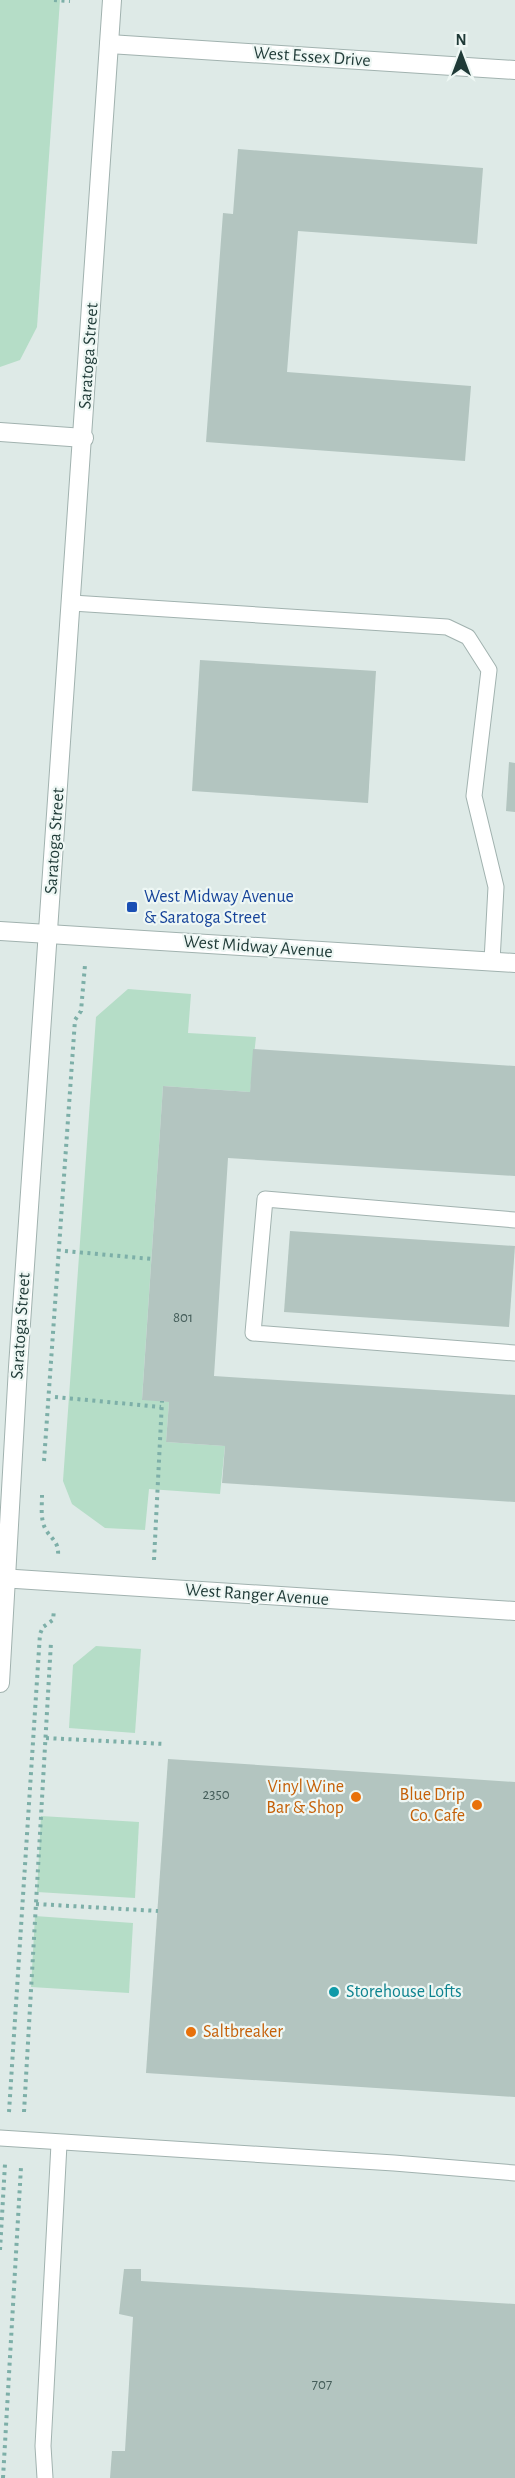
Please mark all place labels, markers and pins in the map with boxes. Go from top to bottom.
place label: West Midway Avenue & Saratoga Street [144,888,294,927]
marker: West Midway Avenue & Saratoga Street [125,900,139,914]
place label: Vinyl Wine Bar & Shop [266,1778,344,1817]
place label: Blue Drip Co. Cafe [399,1786,465,1825]
marker: Vinyl Wine Bar & Shop [349,1790,363,1804]
marker: Blue Drip Co. Cafe [470,1798,484,1812]
place label: Storehouse Lofts [346,1983,462,2001]
marker: Storehouse Lofts [327,1985,341,1999]
place label: Saltbreaker [203,2023,283,2041]
marker: Saltbreaker [184,2025,198,2039]

